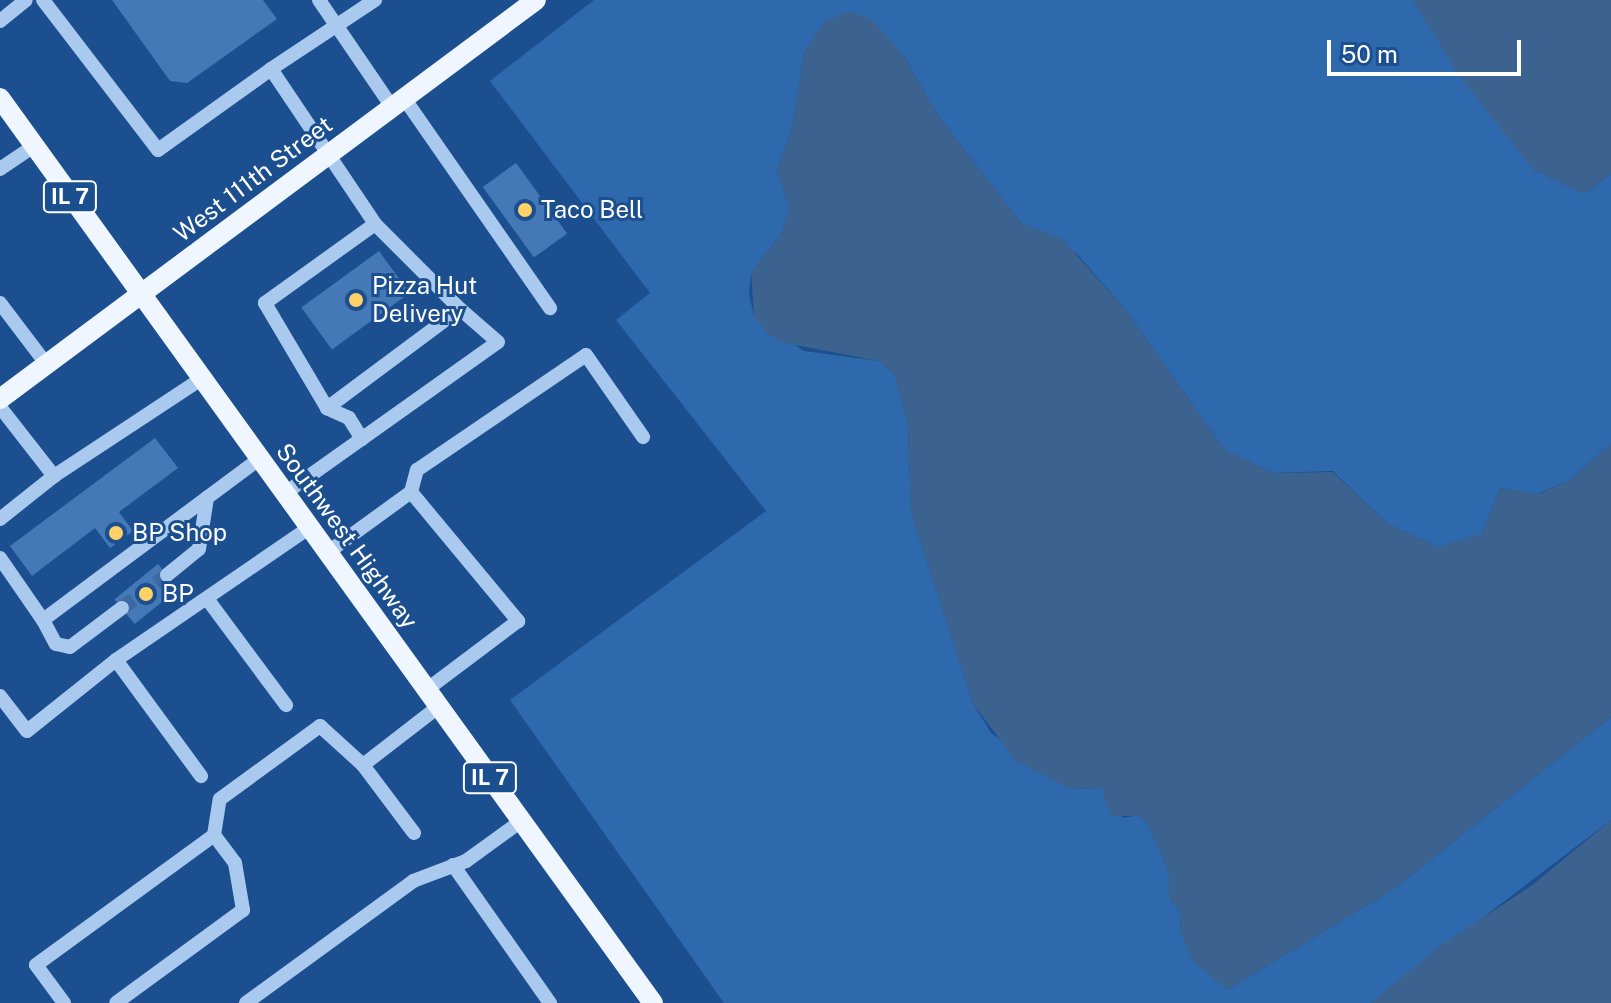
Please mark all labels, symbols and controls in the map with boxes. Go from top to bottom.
scale bar [1331,24,1525,74]
text: 50 m [1341,40,1398,68]
street label: West 111th Street [168,110,338,248]
road number: IL 7 [42,179,98,215]
place label: Taco Bell [541,196,643,224]
marker: Taco Bell [516,201,534,219]
place label: Pizza Hut Delivery [372,272,477,328]
marker: Pizza Hut Delivery [347,291,365,309]
street label: Southwest Highway [270,438,424,634]
place label: BP Shop [132,519,227,547]
marker: BP Shop [107,524,125,542]
place label: BP [162,580,194,608]
marker: BP [137,585,155,603]
road number: IL 7 [462,760,518,796]

